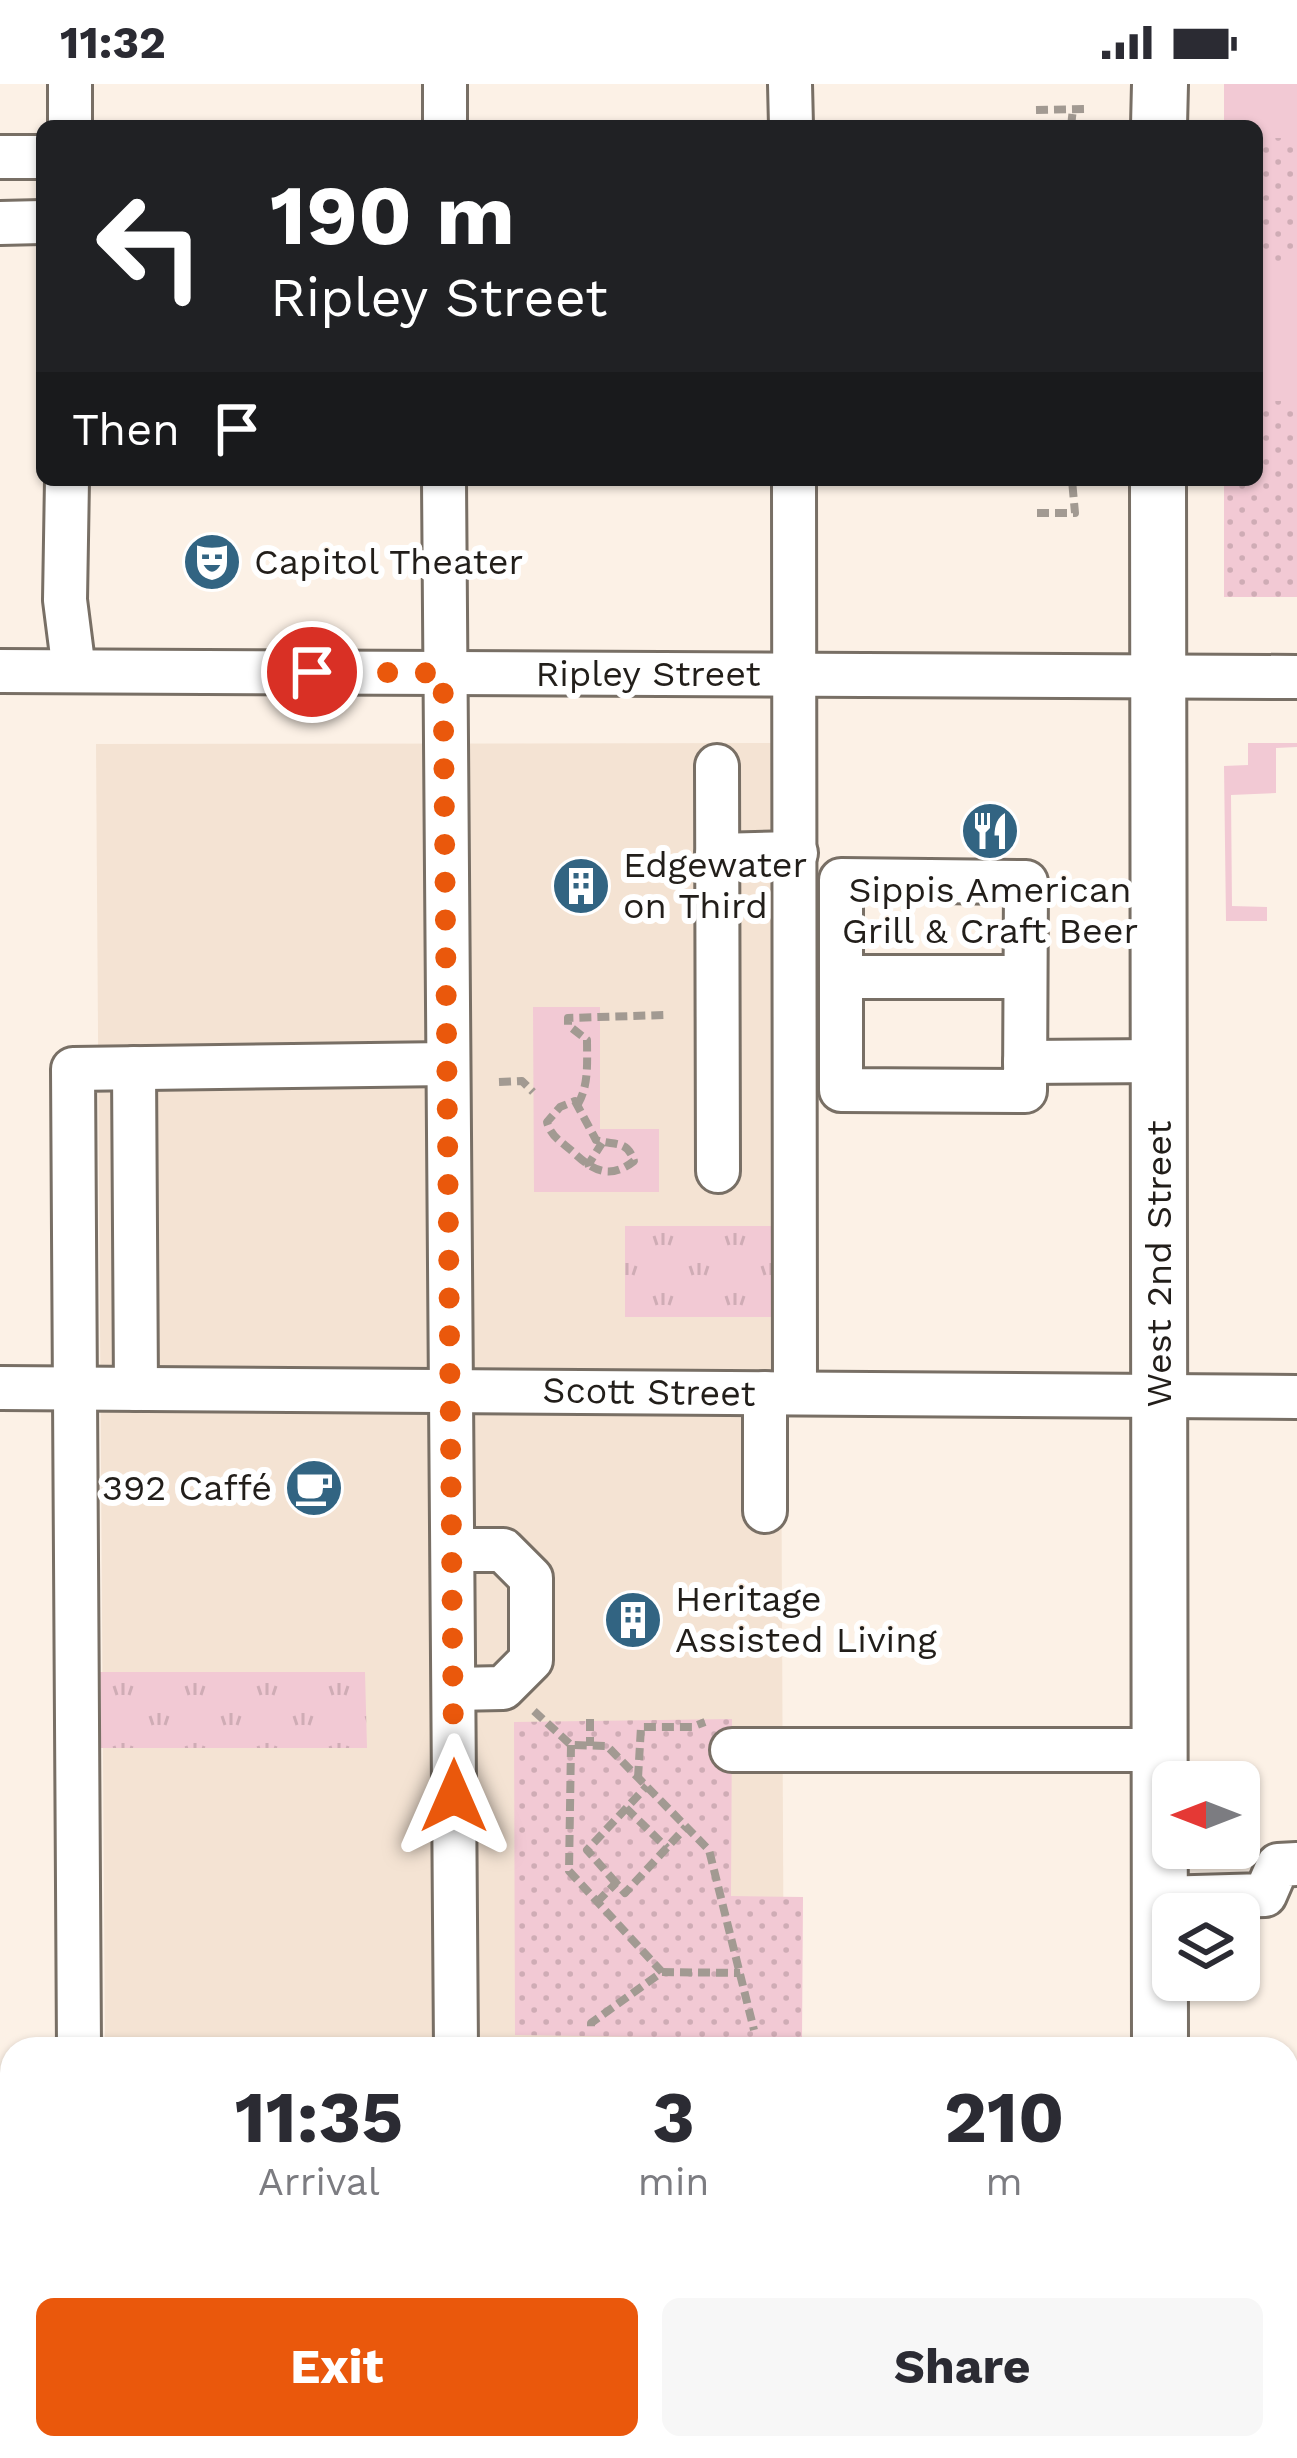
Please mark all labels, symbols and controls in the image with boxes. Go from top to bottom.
text: 11:32 [60,16,166,69]
text: 190 m [270,166,515,264]
icon: left [72,168,228,324]
text: Ripley Street [270,266,608,329]
icon: arrive [204,396,270,462]
text: Then [72,403,180,456]
theatre icon: Capitol Theater [181,531,243,593]
place label: Capitol Theater [254,541,523,583]
pin [261,621,363,723]
icon: arrive [279,639,345,705]
street label: Ripley Street [535,653,761,695]
restaurant icon: Sippis American Grill & Craft Beer [959,800,1021,862]
place label: Edgewater on Third [623,844,807,927]
building icon: Edgewater on Third [550,855,612,917]
place label: Sippis American Grill & Craft Beer [842,869,1138,952]
street label: West 2nd Street [1138,1121,1180,1407]
street label: Scott Street [542,1369,756,1415]
cafe icon: 392 Caffé [283,1457,345,1519]
place label: 392 Caffé [102,1467,272,1509]
place label: Heritage Assisted Living [675,1578,937,1661]
building icon: Heritage Assisted Living [602,1589,664,1651]
position arrow [391,1733,517,1859]
north arrow [1152,1761,1260,1869]
map controls [1152,1761,1260,2001]
button: layers [1152,1893,1260,2001]
text: 11:35 [235,2075,403,2159]
text: 3 [652,2075,695,2159]
text: 210 [944,2075,1064,2159]
text: Arrival [258,2159,380,2204]
text: min [638,2159,709,2204]
text: m [986,2159,1023,2204]
button: Exit [36,2298,638,2436]
button: Share [662,2298,1263,2436]

